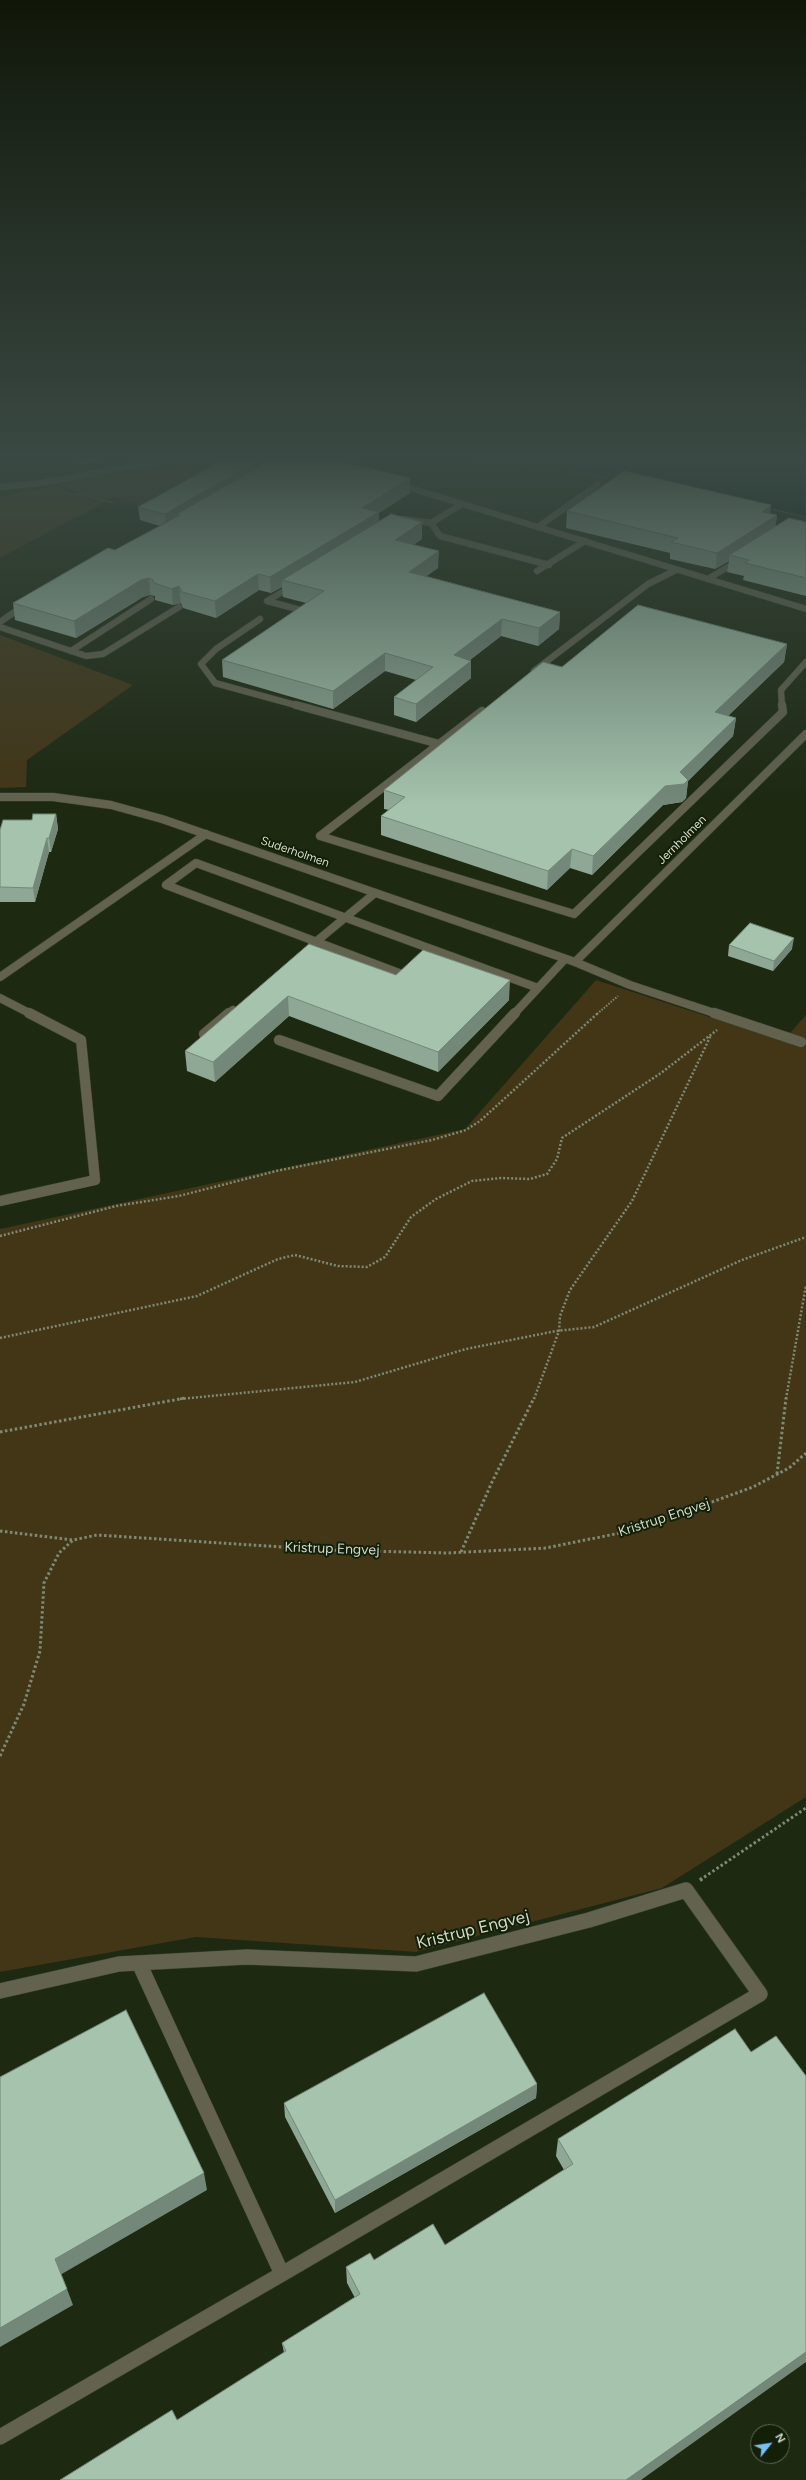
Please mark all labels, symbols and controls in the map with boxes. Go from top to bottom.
street label: Jernholmen [655,813,709,867]
street label: Suderholmen [259,834,331,870]
street label: Kristrup Engvej [616,1495,712,1541]
street label: Kristrup Engvej [284,1539,380,1559]
street label: Kristrup Engvej [414,1906,532,1954]
north arrow [750,2424,790,2464]
text: N [772,2431,788,2445]

